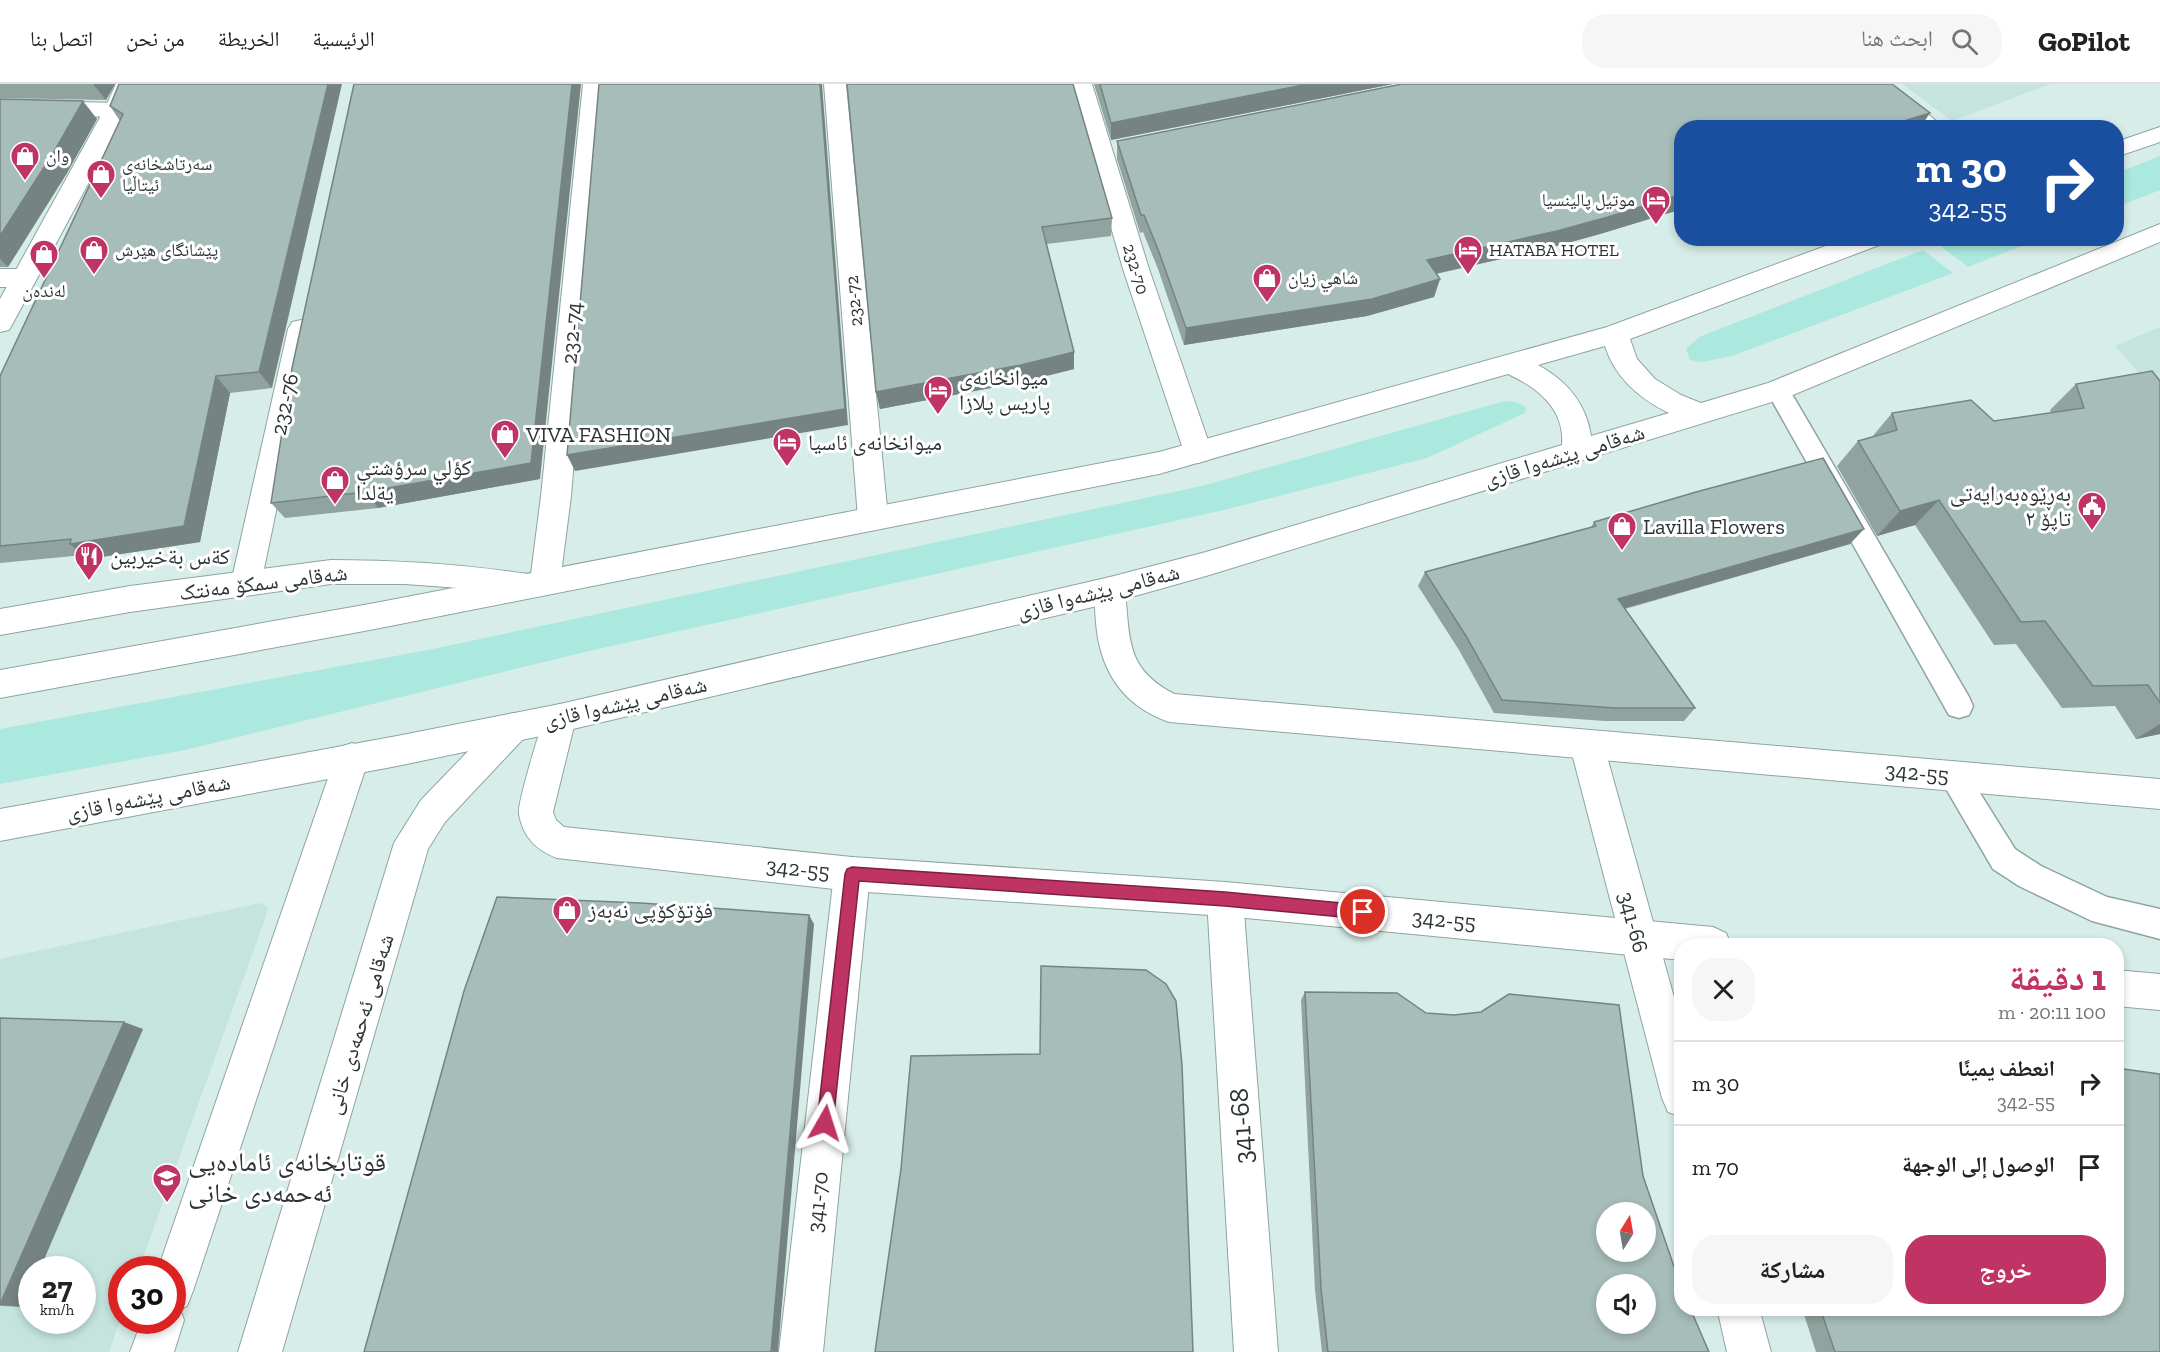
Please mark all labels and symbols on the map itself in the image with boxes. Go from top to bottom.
shop icon: وان [9,140,41,182]
place label: وان [46,145,69,167]
place label: سەرتاشخانەی ئیتاڵیا [122,153,212,196]
shop icon: سەرتاشخانەی ئیتاڵیا [85,158,117,200]
hotel icon: موتيل پالينسيا [1640,184,1672,226]
place label: موتيل پالينسيا [1542,189,1635,211]
shop icon: پێشانگای هێرش [78,234,110,276]
hotel icon: HATABA HOTEL [1452,234,1484,276]
shop icon: لەندەن [28,238,60,280]
place label: پێشانگای هێرش [115,239,218,261]
place label: HATABA HOTEL [1489,239,1619,261]
street label: 232-70 [1118,241,1154,297]
shop icon: شاهي زيان [1251,262,1283,304]
place label: شاهي زيان [1288,267,1358,293]
street label: 232-72 [841,275,867,327]
place label: لەندەن [22,280,66,302]
street label: 232-74 [555,301,588,365]
place label: میوانخانەی پاریس پلازا [959,364,1050,416]
street label: 232-76 [265,371,304,438]
hotel icon: میوانخانەی پاریس پلازا [922,374,954,416]
shop icon: VIVA FASHION [489,418,521,460]
street label: شەقامی پێشەوا قازی [1480,418,1648,493]
place label: VIVA FASHION [525,421,671,448]
hotel icon: میوانخانەی ئاسیا [771,426,803,468]
place label: میوانخانەی ئاسیا [808,429,942,456]
place label: كؤلي سرؤشتي يةلدا [356,454,471,506]
shop icon: كؤلي سرؤشتي يةلدا [319,464,351,506]
place label: بەڕێوەبەرایەتی تاپۆ ٢ [1950,480,2072,532]
public building icon: بەڕێوەبەرایەتی تاپۆ ٢ [2076,490,2108,532]
shop icon: Lavilla Flowers [1606,510,1638,552]
place label: Lavilla Flowers [1643,513,1785,540]
restaurant icon: كةس بةخيربين [73,540,105,582]
place label: كةس بةخيربين [110,543,230,570]
street label: شەقامی پێشەوا قازی [1014,558,1182,625]
street label: شەقامی سمکۆ مەنتک [177,559,349,606]
street label: شەقامی پێشەوا قازی [541,671,709,735]
street label: 342-55 [1884,756,1950,789]
street label: شەقامی پێشەوا قازی [64,768,233,827]
street label: 342-55 [765,852,831,885]
pin [1337,886,1388,937]
street label: 341-66 [1612,889,1655,956]
shop icon: فۆتۆکۆپی نەبەز [551,894,583,936]
place label: فۆتۆکۆپی نەبەز [587,897,713,924]
street label: 342-55 [1411,903,1477,936]
street label: شەقامی ئەحمەدی خانی [319,931,400,1117]
street label: 341-68 [1222,1087,1260,1165]
position arrow [793,1091,857,1155]
place label: قوتابخانەی ئامادەیی ئەحمەدی خانی [188,1146,386,1209]
school or university icon: قوتابخانەی ئامادەیی ئەحمەدی خانی [151,1162,183,1204]
street label: 341-70 [801,1170,834,1234]
north arrow [1596,1202,1656,1262]
speed limit sign: 30 [108,1256,186,1334]

